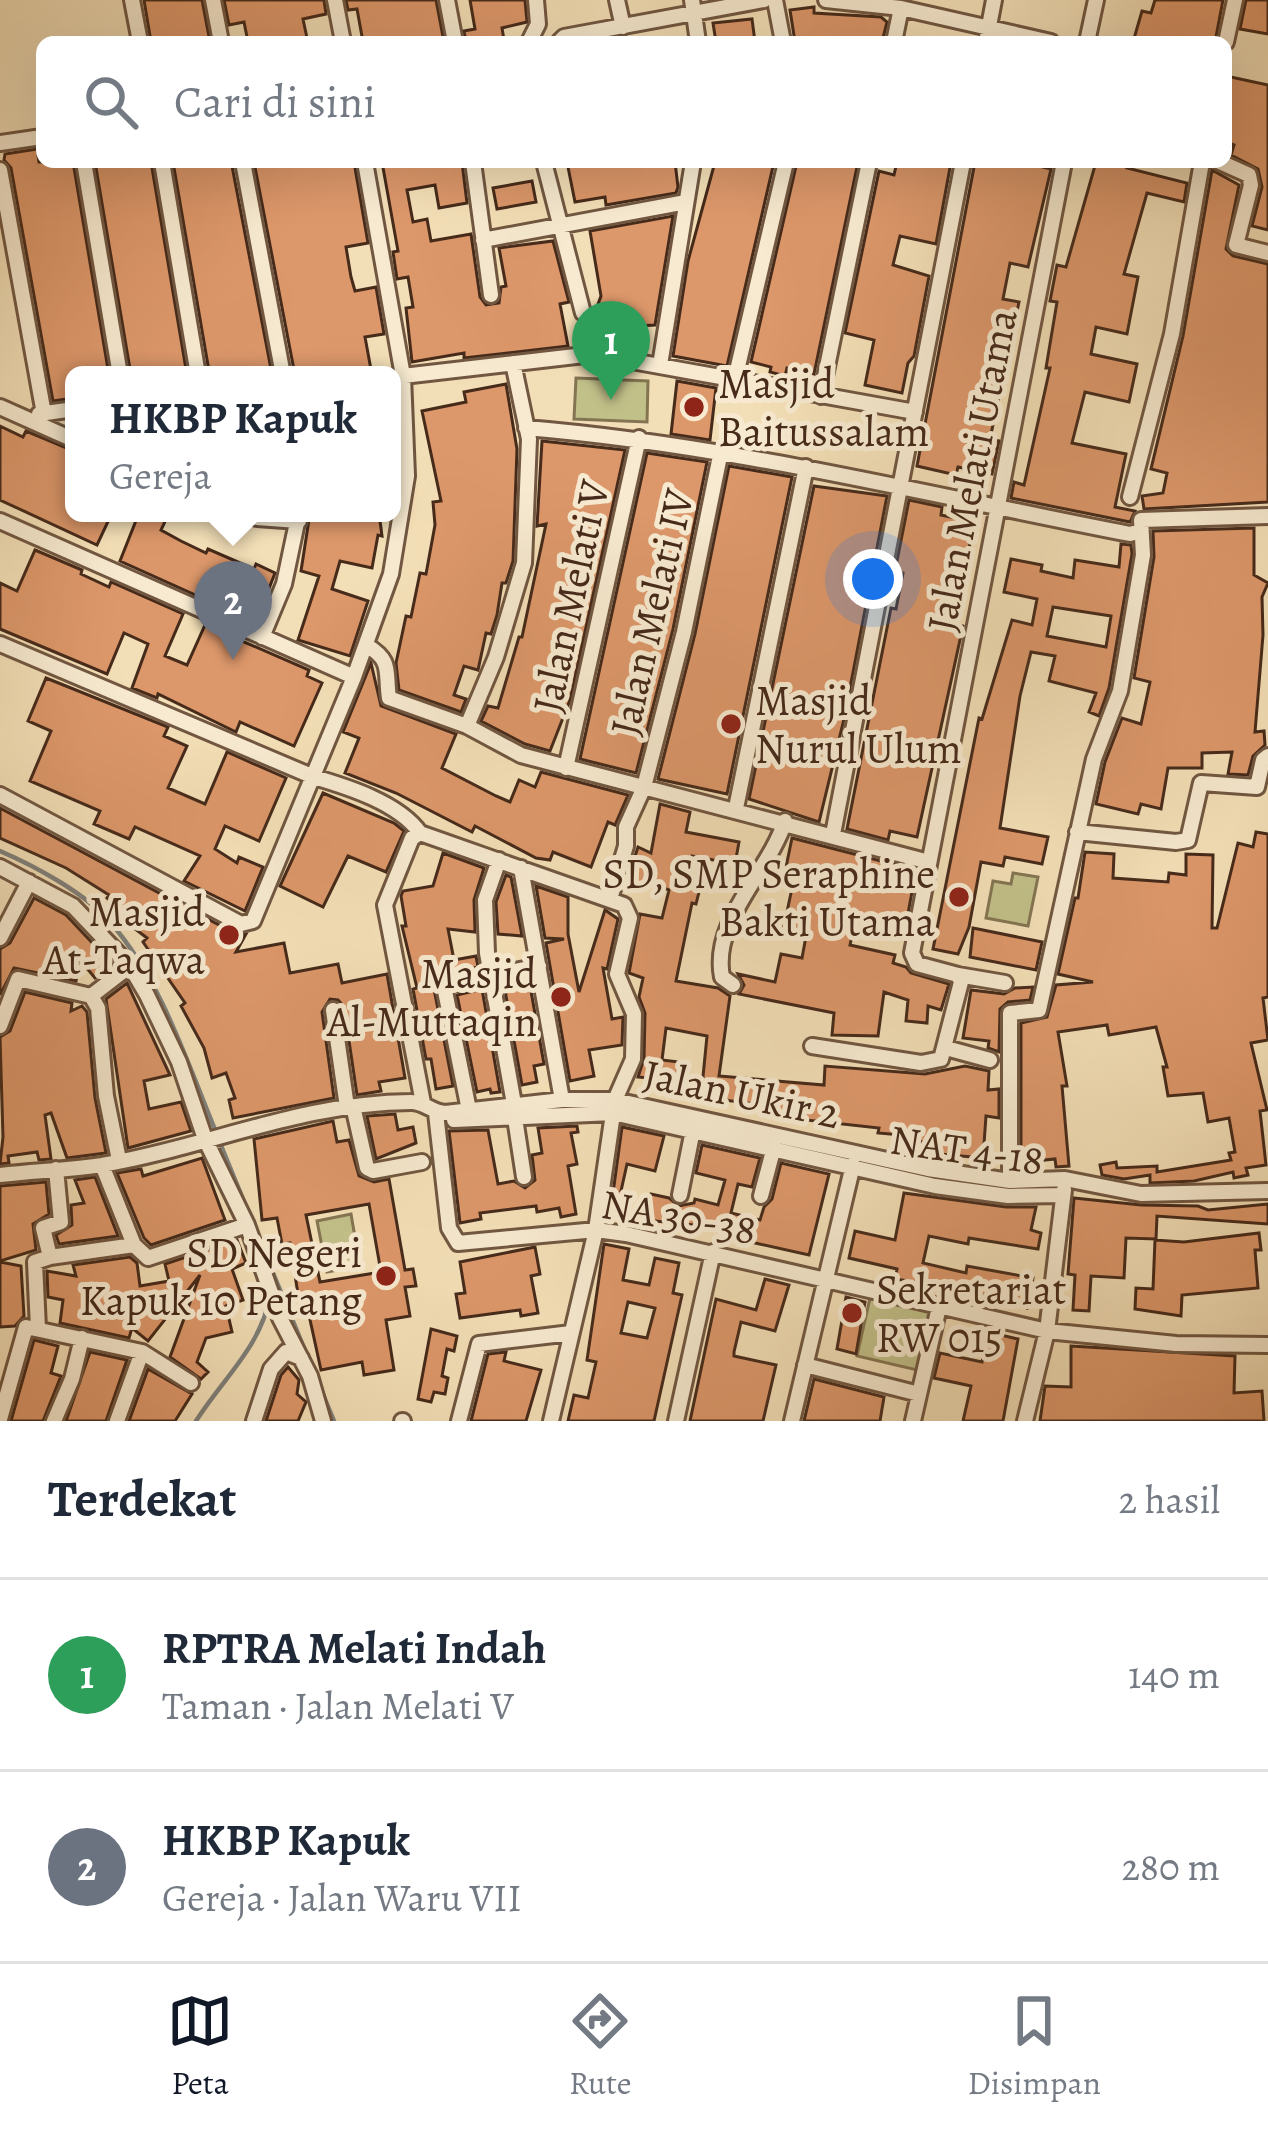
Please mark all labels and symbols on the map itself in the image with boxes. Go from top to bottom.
pin: 1 [572,301,650,400]
street label: Jalan Melati Utama [912,304,1031,636]
place label: Masjid Baitussalam [718,355,929,460]
marker: Masjid Baitussalam [681,394,707,420]
street label: Jalan Melati V [518,474,623,718]
street label: Jalan Melati IV [595,483,708,741]
your location [843,549,903,609]
pin: 2 [194,561,272,660]
place label: Masjid Nurul Ulum [755,672,962,777]
marker: Masjid Nurul Ulum [718,711,744,737]
place label: SD, SMP Seraphine Bakti Utama [602,845,935,950]
place label: Masjid At-Taqwa [42,883,205,988]
marker: SD, SMP Seraphine Bakti Utama [946,884,972,910]
marker: Masjid At-Taqwa [216,922,242,948]
place label: Masjid Al-Muttaqin [326,945,537,1050]
marker: Masjid Al-Muttaqin [548,984,574,1010]
street label: Jalan Ukir 2 [639,1045,845,1142]
street label: NAT 4-18 [887,1111,1047,1188]
street label: NA 30-38 [597,1175,761,1258]
place label: SD Negeri Kapuk 10 Petang [80,1224,362,1329]
place label: Sekretariat RW 015 [876,1261,1067,1366]
marker: SD Negeri Kapuk 10 Petang [373,1263,399,1289]
marker: Sekretariat RW 015 [839,1300,865,1326]

